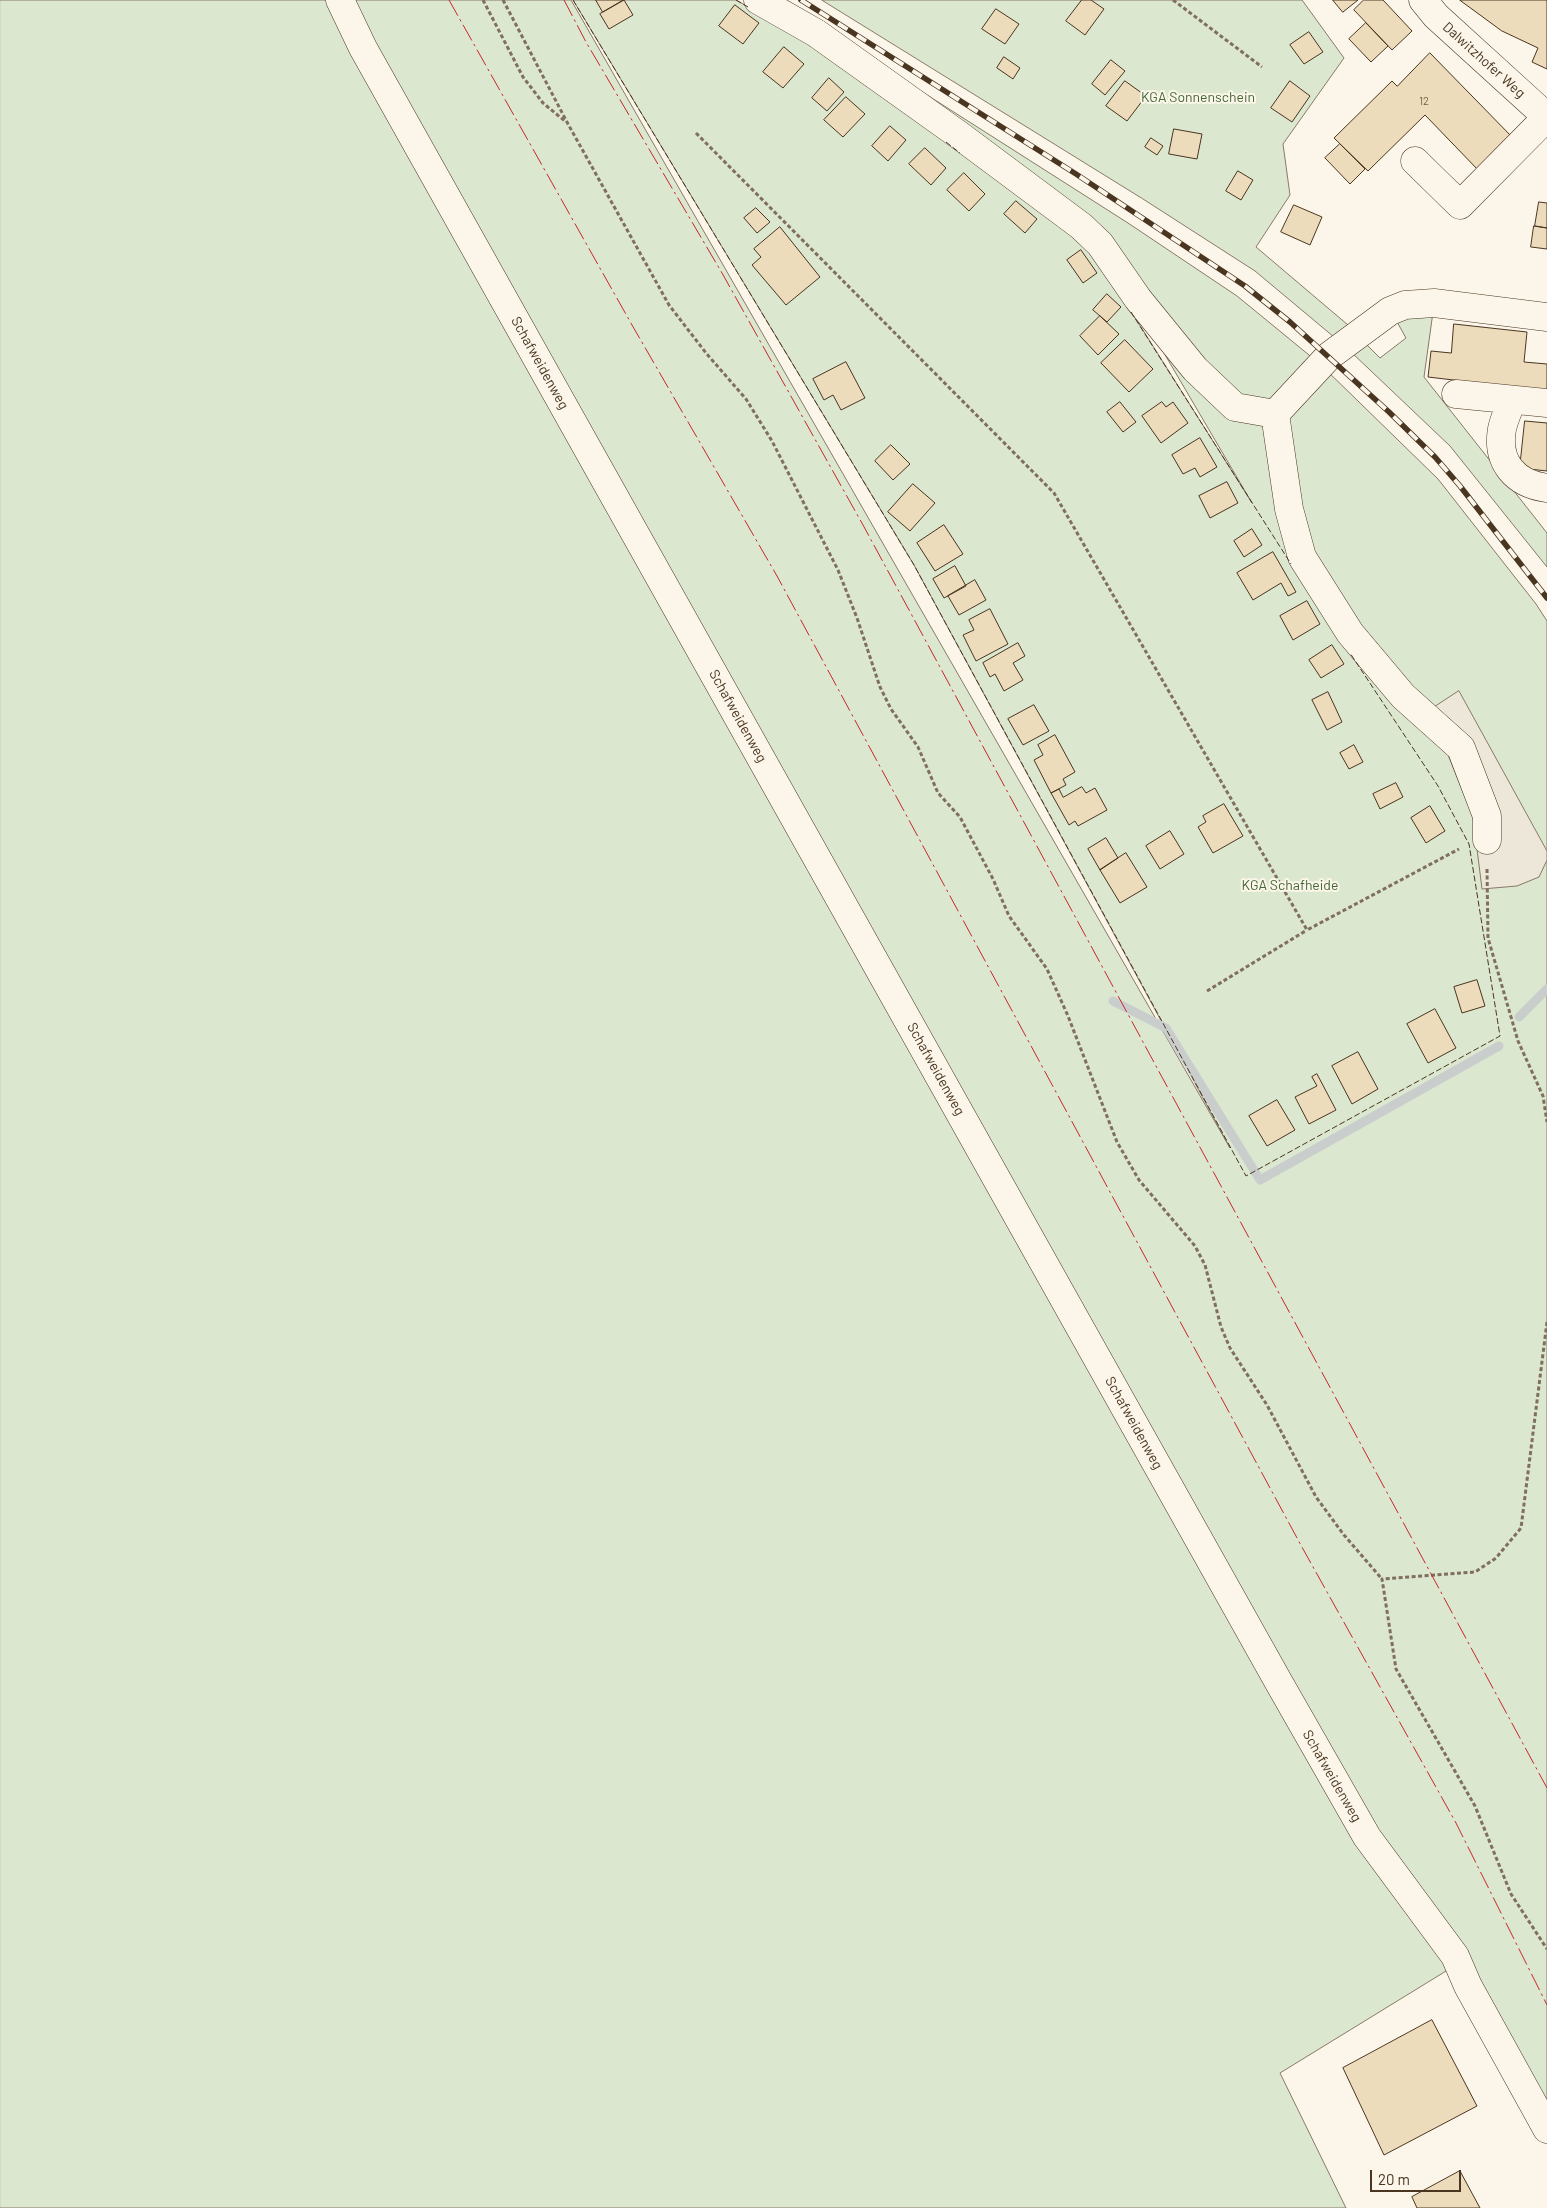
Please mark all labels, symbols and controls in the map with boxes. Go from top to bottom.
street label: Dalwitzhofer Weg [1439,19,1529,101]
park label: KGA Sonnenschein [1141,89,1255,105]
house number: 12 [1419,94,1429,108]
street label: Schafweidenweg [508,314,572,412]
street label: Schafweidenweg [706,667,770,765]
park label: KGA Schafheide [1242,877,1338,893]
street label: Schafweidenweg [904,1020,968,1118]
street label: Schafweidenweg [1102,1374,1166,1472]
street label: Schafweidenweg [1299,1727,1365,1825]
scale bar [1372,2160,1463,2192]
text: 20 m [1378,2170,1410,2188]

